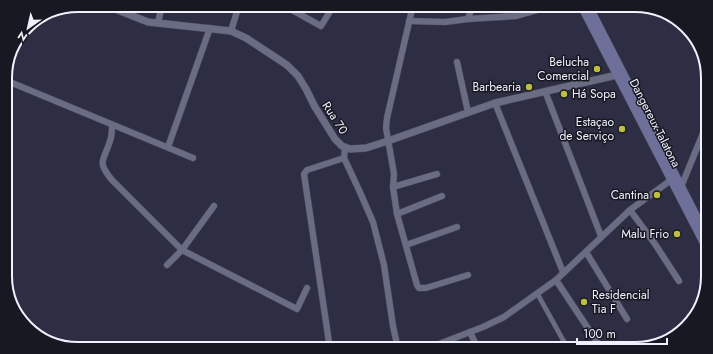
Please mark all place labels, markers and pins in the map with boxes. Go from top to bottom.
place label: Belucha Comercial [537,53,589,85]
marker: Belucha Comercial [592,64,602,74]
place label: Barbearia [473,78,521,96]
marker: Barbearia [524,82,534,92]
place label: Há Sopa [572,85,616,103]
marker: Há Sopa [559,89,569,99]
place label: Estaçao de Serviço [559,113,614,145]
marker: Estaçao de Serviço [617,124,627,134]
place label: Cantina [611,186,649,204]
marker: Cantina [652,190,662,200]
place label: Malu Frio [621,225,669,243]
marker: Malu Frio [672,229,682,239]
place label: Residencial Tia F [592,286,650,318]
marker: Residencial Tia F [579,297,589,307]

